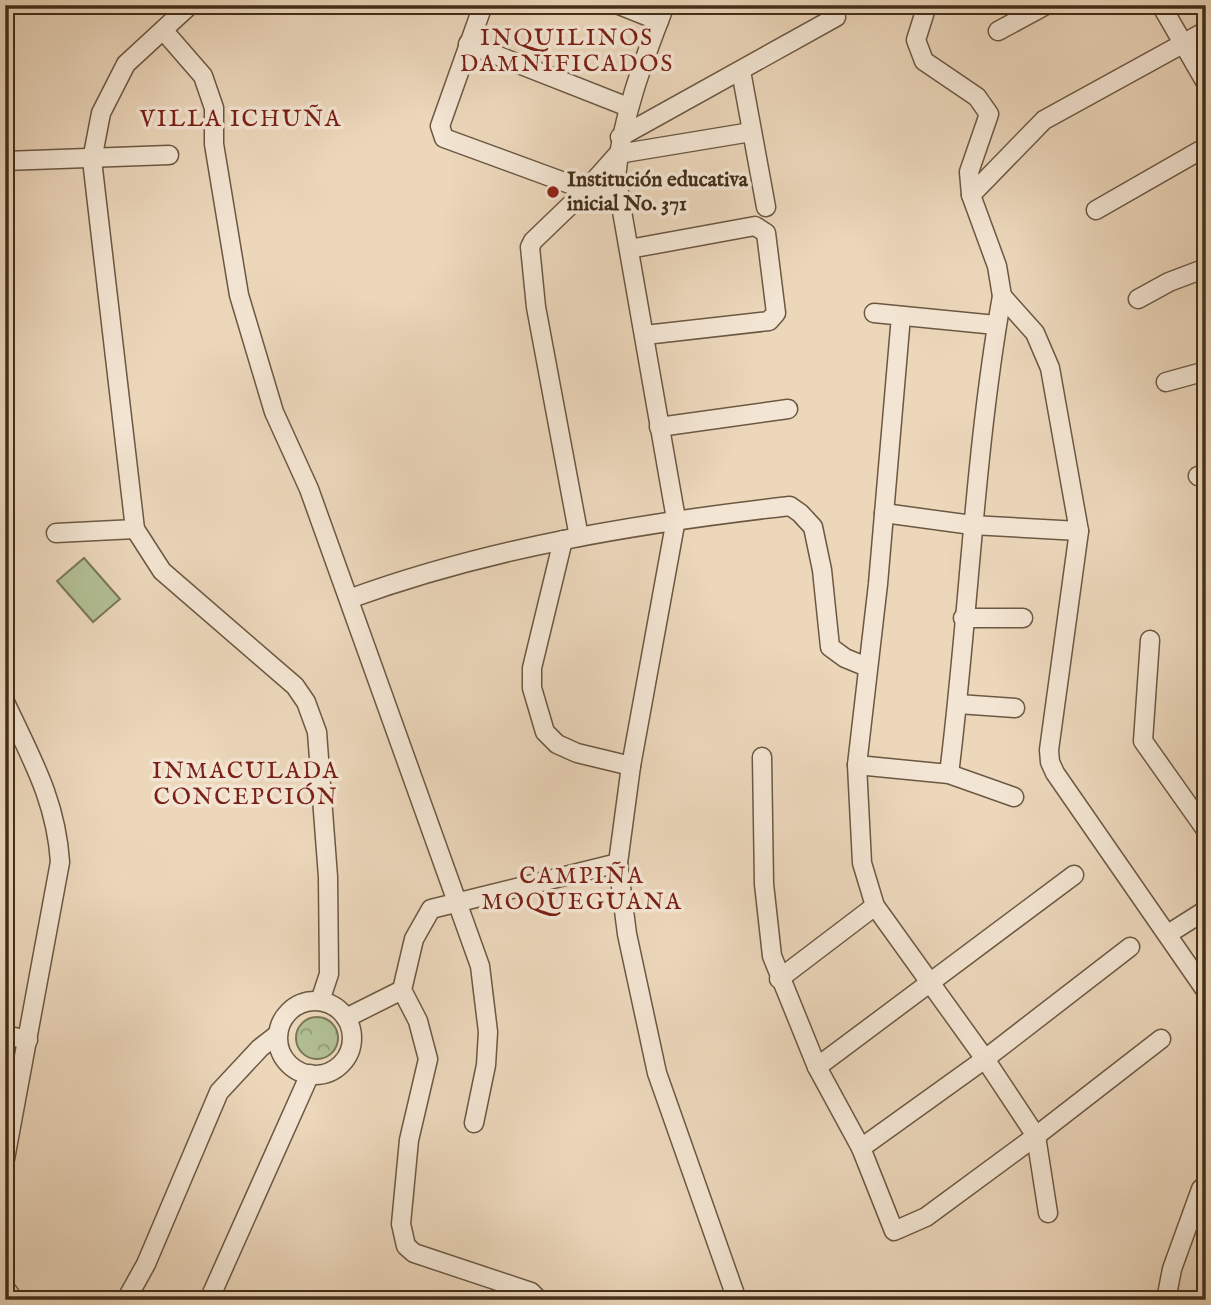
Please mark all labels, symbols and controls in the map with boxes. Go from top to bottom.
district label: INQUILINOS DAMNIFICADOS [460,24,674,79]
district label: VILLA ICHUÑA [139,104,342,134]
place label: Institución educativa inicial No. 371 [567,167,749,218]
marker: Institución educativa inicial No. 371 [545,184,561,200]
district label: INMACULADA CONCEPCIÓN [152,757,340,812]
district label: CAMPIÑA MOQUEGUANA [481,861,683,917]

